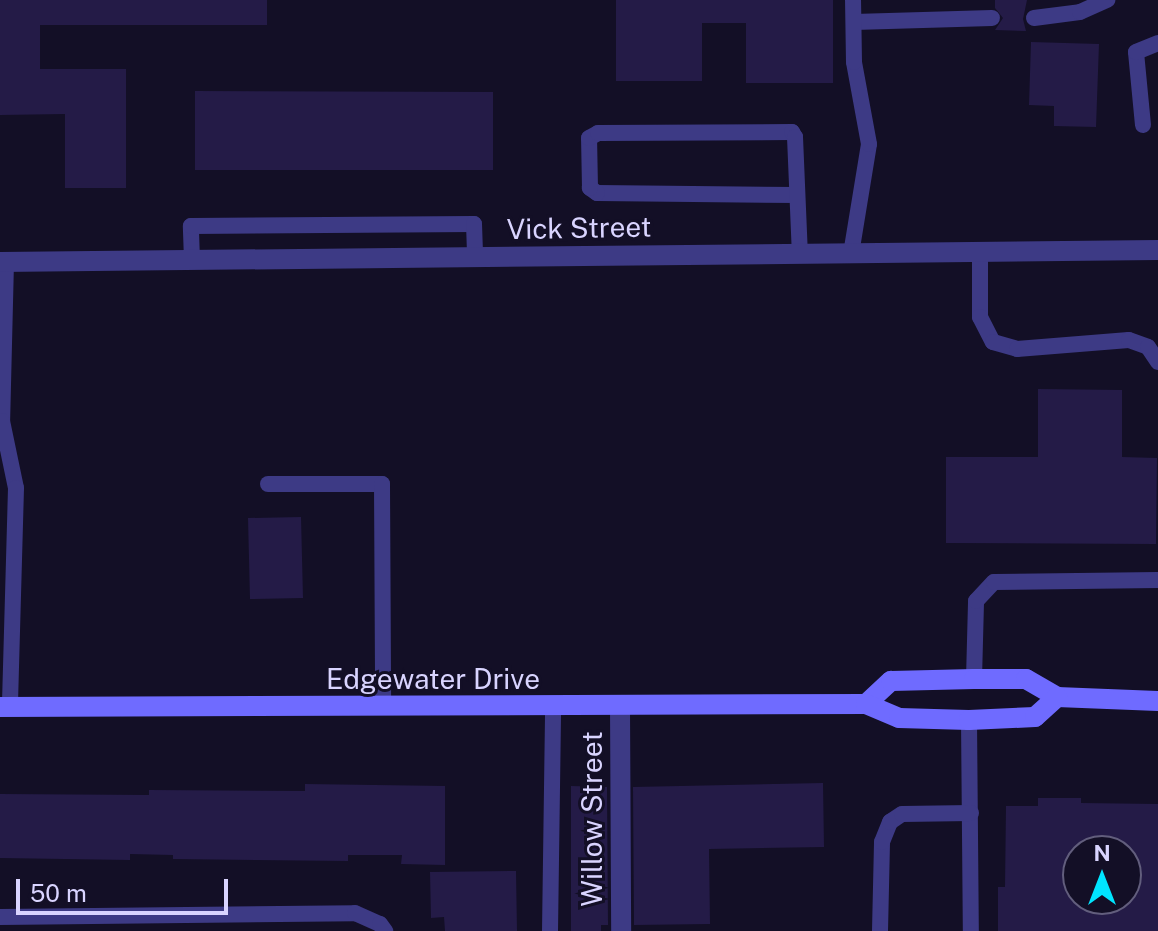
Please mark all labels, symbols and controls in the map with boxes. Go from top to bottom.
street label: Vick Street [506,210,652,246]
street label: Edgewater Drive [326,662,540,696]
street label: Willow Street [575,731,609,907]
north arrow [1062,835,1142,915]
text: N [1093,840,1111,866]
scale bar [20,863,232,913]
text: 50 m [30,879,87,907]

